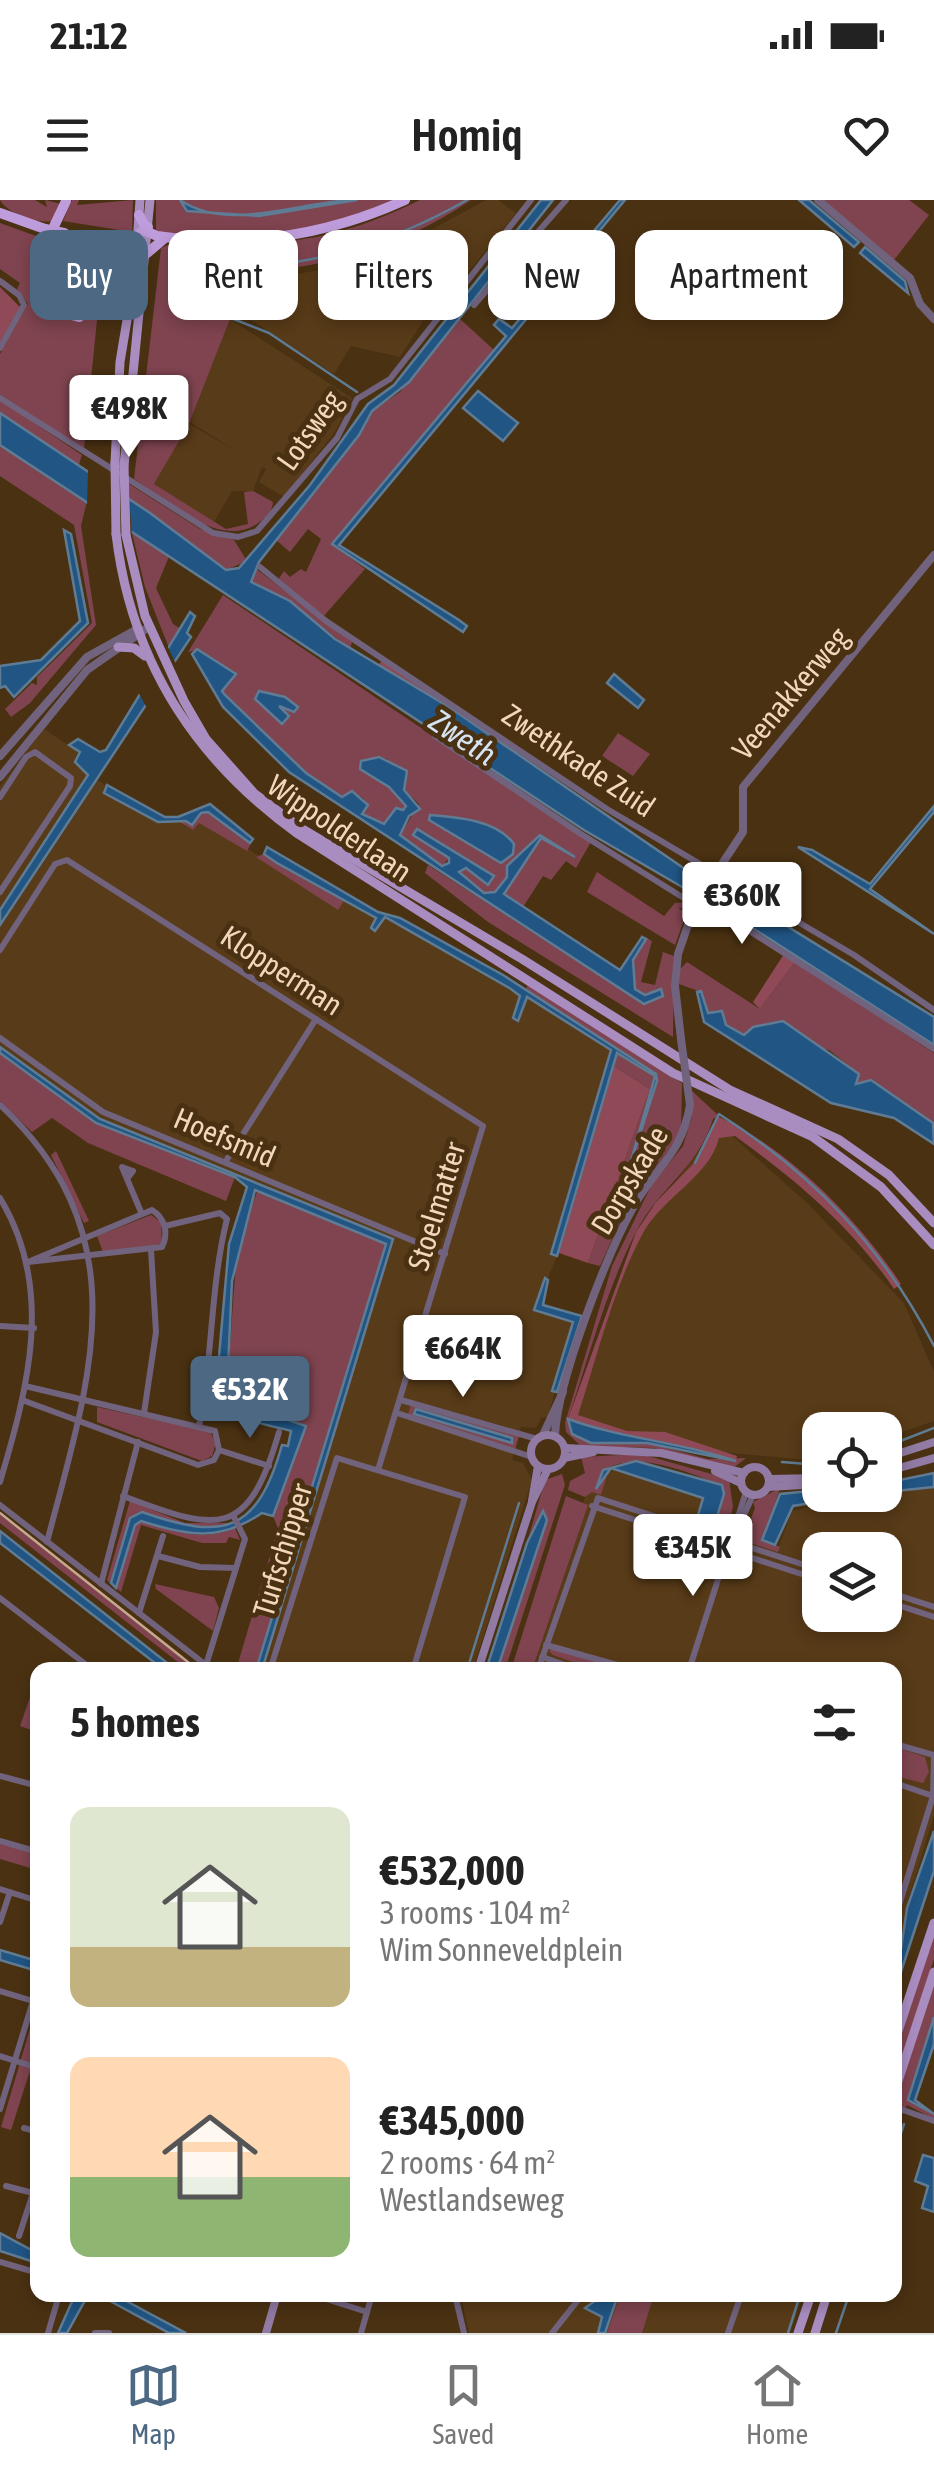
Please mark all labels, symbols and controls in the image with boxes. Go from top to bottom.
text: 21:12 [50,14,128,57]
icon: menu [40,108,95,163]
icon: heart [839,108,894,163]
text: Homiq [411,109,523,161]
chip: Buy [30,230,148,320]
chip: Rent [168,230,298,320]
chip: Filters [318,230,468,320]
chip: New [488,230,615,320]
chip: Apartment [635,230,843,320]
pin: €498K [59,375,199,460]
street label: Lotsweg [270,384,349,476]
text: €498K [91,389,167,426]
street label: Veenakkerweg [725,620,855,766]
street label: Zwethkade Zuid [496,697,662,823]
water label: Zweth [423,701,503,773]
street label: Wippolderlaan [262,768,418,888]
pin: €360K [672,862,812,947]
text: €360K [704,876,780,913]
street label: Klopperman [215,918,349,1022]
street label: Hoefsmid [169,1100,281,1174]
street label: Dorpskade [584,1120,674,1240]
street label: Stoelmatter [401,1137,472,1274]
pin: €664K [393,1315,533,1400]
text: €664K [425,1329,501,1366]
pin: €532K [180,1356,320,1441]
text: €532K [212,1370,288,1407]
map controls [802,1412,902,1632]
button: locate [802,1412,902,1512]
street label: Turfschipper [246,1478,319,1620]
pin: €345K [623,1514,763,1599]
text: €345K [655,1528,731,1565]
button: layers [802,1532,902,1632]
icon: filters [807,1695,862,1750]
text: 5 homes [70,1698,200,1746]
text: €532,000 [380,1846,525,1894]
icon: home [150,1847,270,1967]
text: 3 rooms · 104 m² [380,1894,570,1931]
text: Wim Sonneveldplein [380,1931,623,1968]
text: €345,000 [380,2096,525,2144]
icon: home [150,2097,270,2217]
text: 2 rooms · 64 m² [380,2144,555,2181]
text: Westlandseweg [380,2181,564,2218]
tab: Map [126,2358,181,2450]
tab: Saved [432,2358,494,2450]
tab: Home [746,2358,808,2450]

